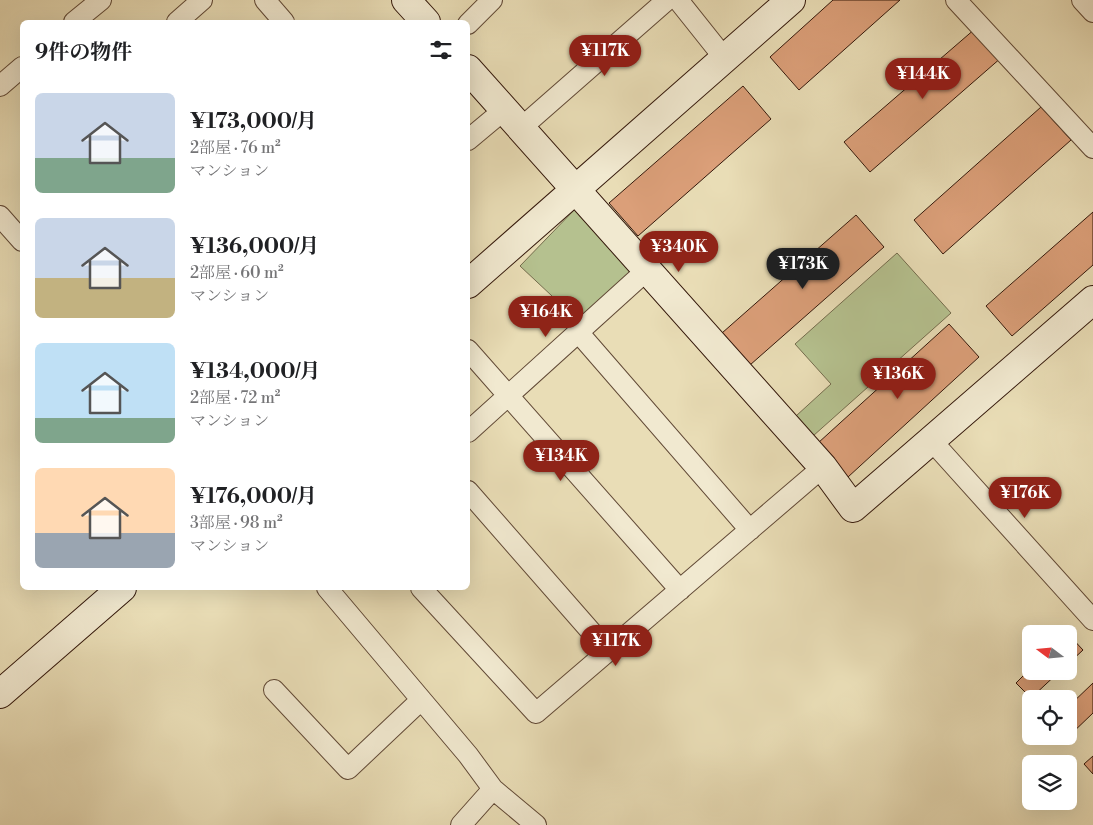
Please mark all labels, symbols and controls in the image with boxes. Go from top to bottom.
pin: ¥117K [570,34,640,77]
icon: filters [427,36,455,64]
text: 9件の物件 [35,40,132,66]
text: ¥117K [580,41,630,61]
pin: ¥144K [888,58,958,100]
text: ¥144K [896,64,950,84]
text: ¥173,000/月 [190,109,317,135]
icon: home [75,113,135,173]
text: 2部屋 · 76 m² [190,138,281,158]
text: マンション [190,161,269,181]
pin: ¥340K [644,230,714,273]
text: ¥136,000/月 [190,234,319,260]
text: ¥340K [650,237,708,257]
icon: home [75,238,135,298]
pin: ¥173K [768,248,838,290]
text: ¥173K [778,254,828,274]
text: 2部屋 · 60 m² [190,263,284,283]
text: マンション [190,286,269,306]
pin: ¥164K [511,296,581,338]
text: ¥164K [519,302,573,322]
pin: ¥136K [863,358,933,400]
text: ¥134,000/月 [190,359,320,385]
icon: home [75,363,135,423]
text: ¥136K [872,364,924,384]
text: 2部屋 · 72 m² [190,388,280,408]
text: マンション [190,411,269,431]
pin: ¥134K [526,440,596,482]
text: ¥134K [534,446,588,466]
pin: ¥176K [990,476,1060,519]
text: ¥176K [1000,483,1050,503]
text: ¥176,000/月 [190,484,317,510]
icon: home [75,488,135,548]
text: 3部屋 · 98 m² [190,513,283,533]
text: マンション [190,536,269,556]
pin: ¥117K [581,624,651,667]
north arrow [1022,625,1078,680]
map controls [1022,625,1077,810]
text: ¥117K [591,631,641,651]
button: locate [1022,690,1077,745]
button: layers [1022,755,1077,810]

